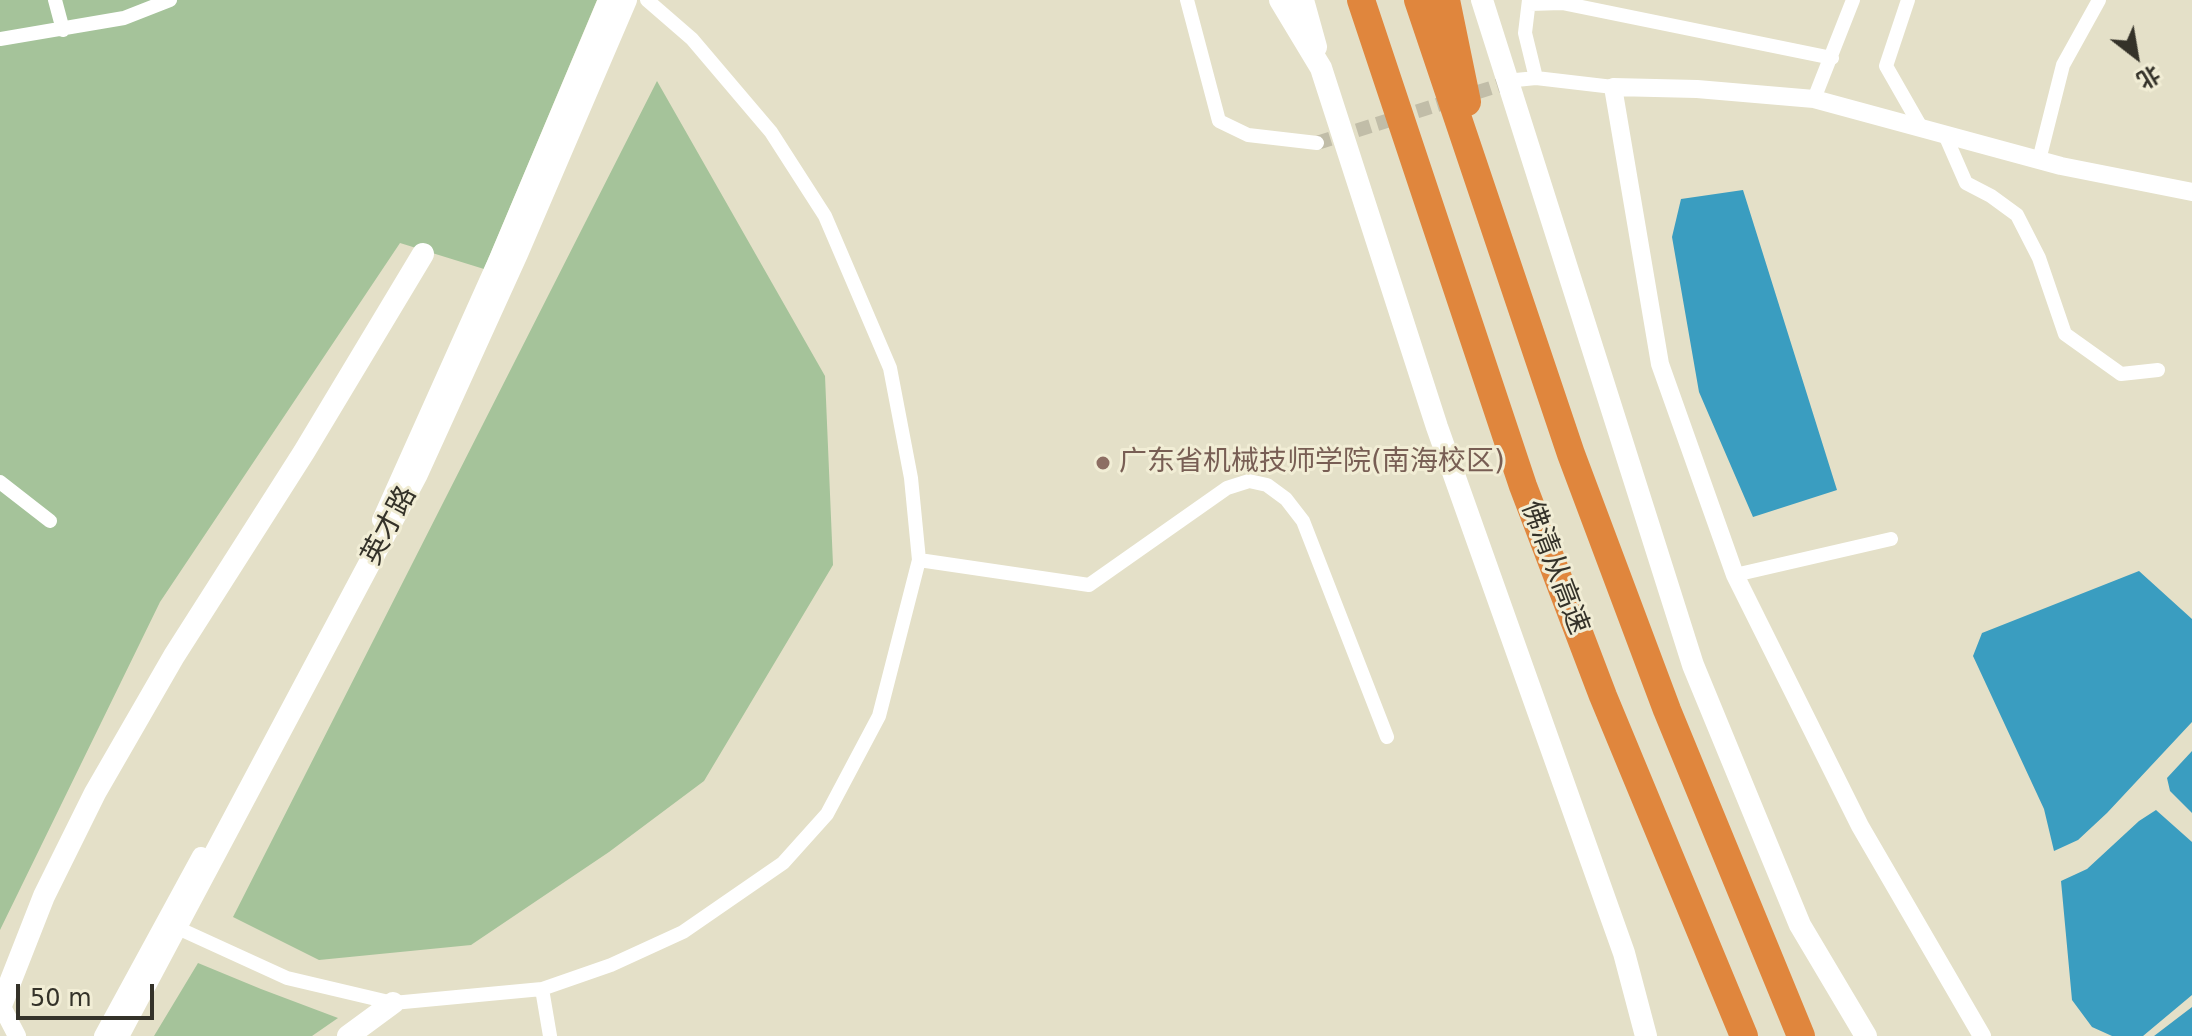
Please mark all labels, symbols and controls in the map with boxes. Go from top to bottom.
north arrow [2096,16,2176,96]
text: 北 [2133,61,2164,93]
place label: 广东省机械技师学院(南海校区) [1119,446,1505,480]
marker: 广东省机械技师学院(南海校区) [1094,454,1112,472]
street label: 英才路 [355,481,425,571]
street label: 佛清从高速 [1513,497,1595,639]
scale bar [20,968,158,1018]
text: 50 m [30,984,92,1012]

